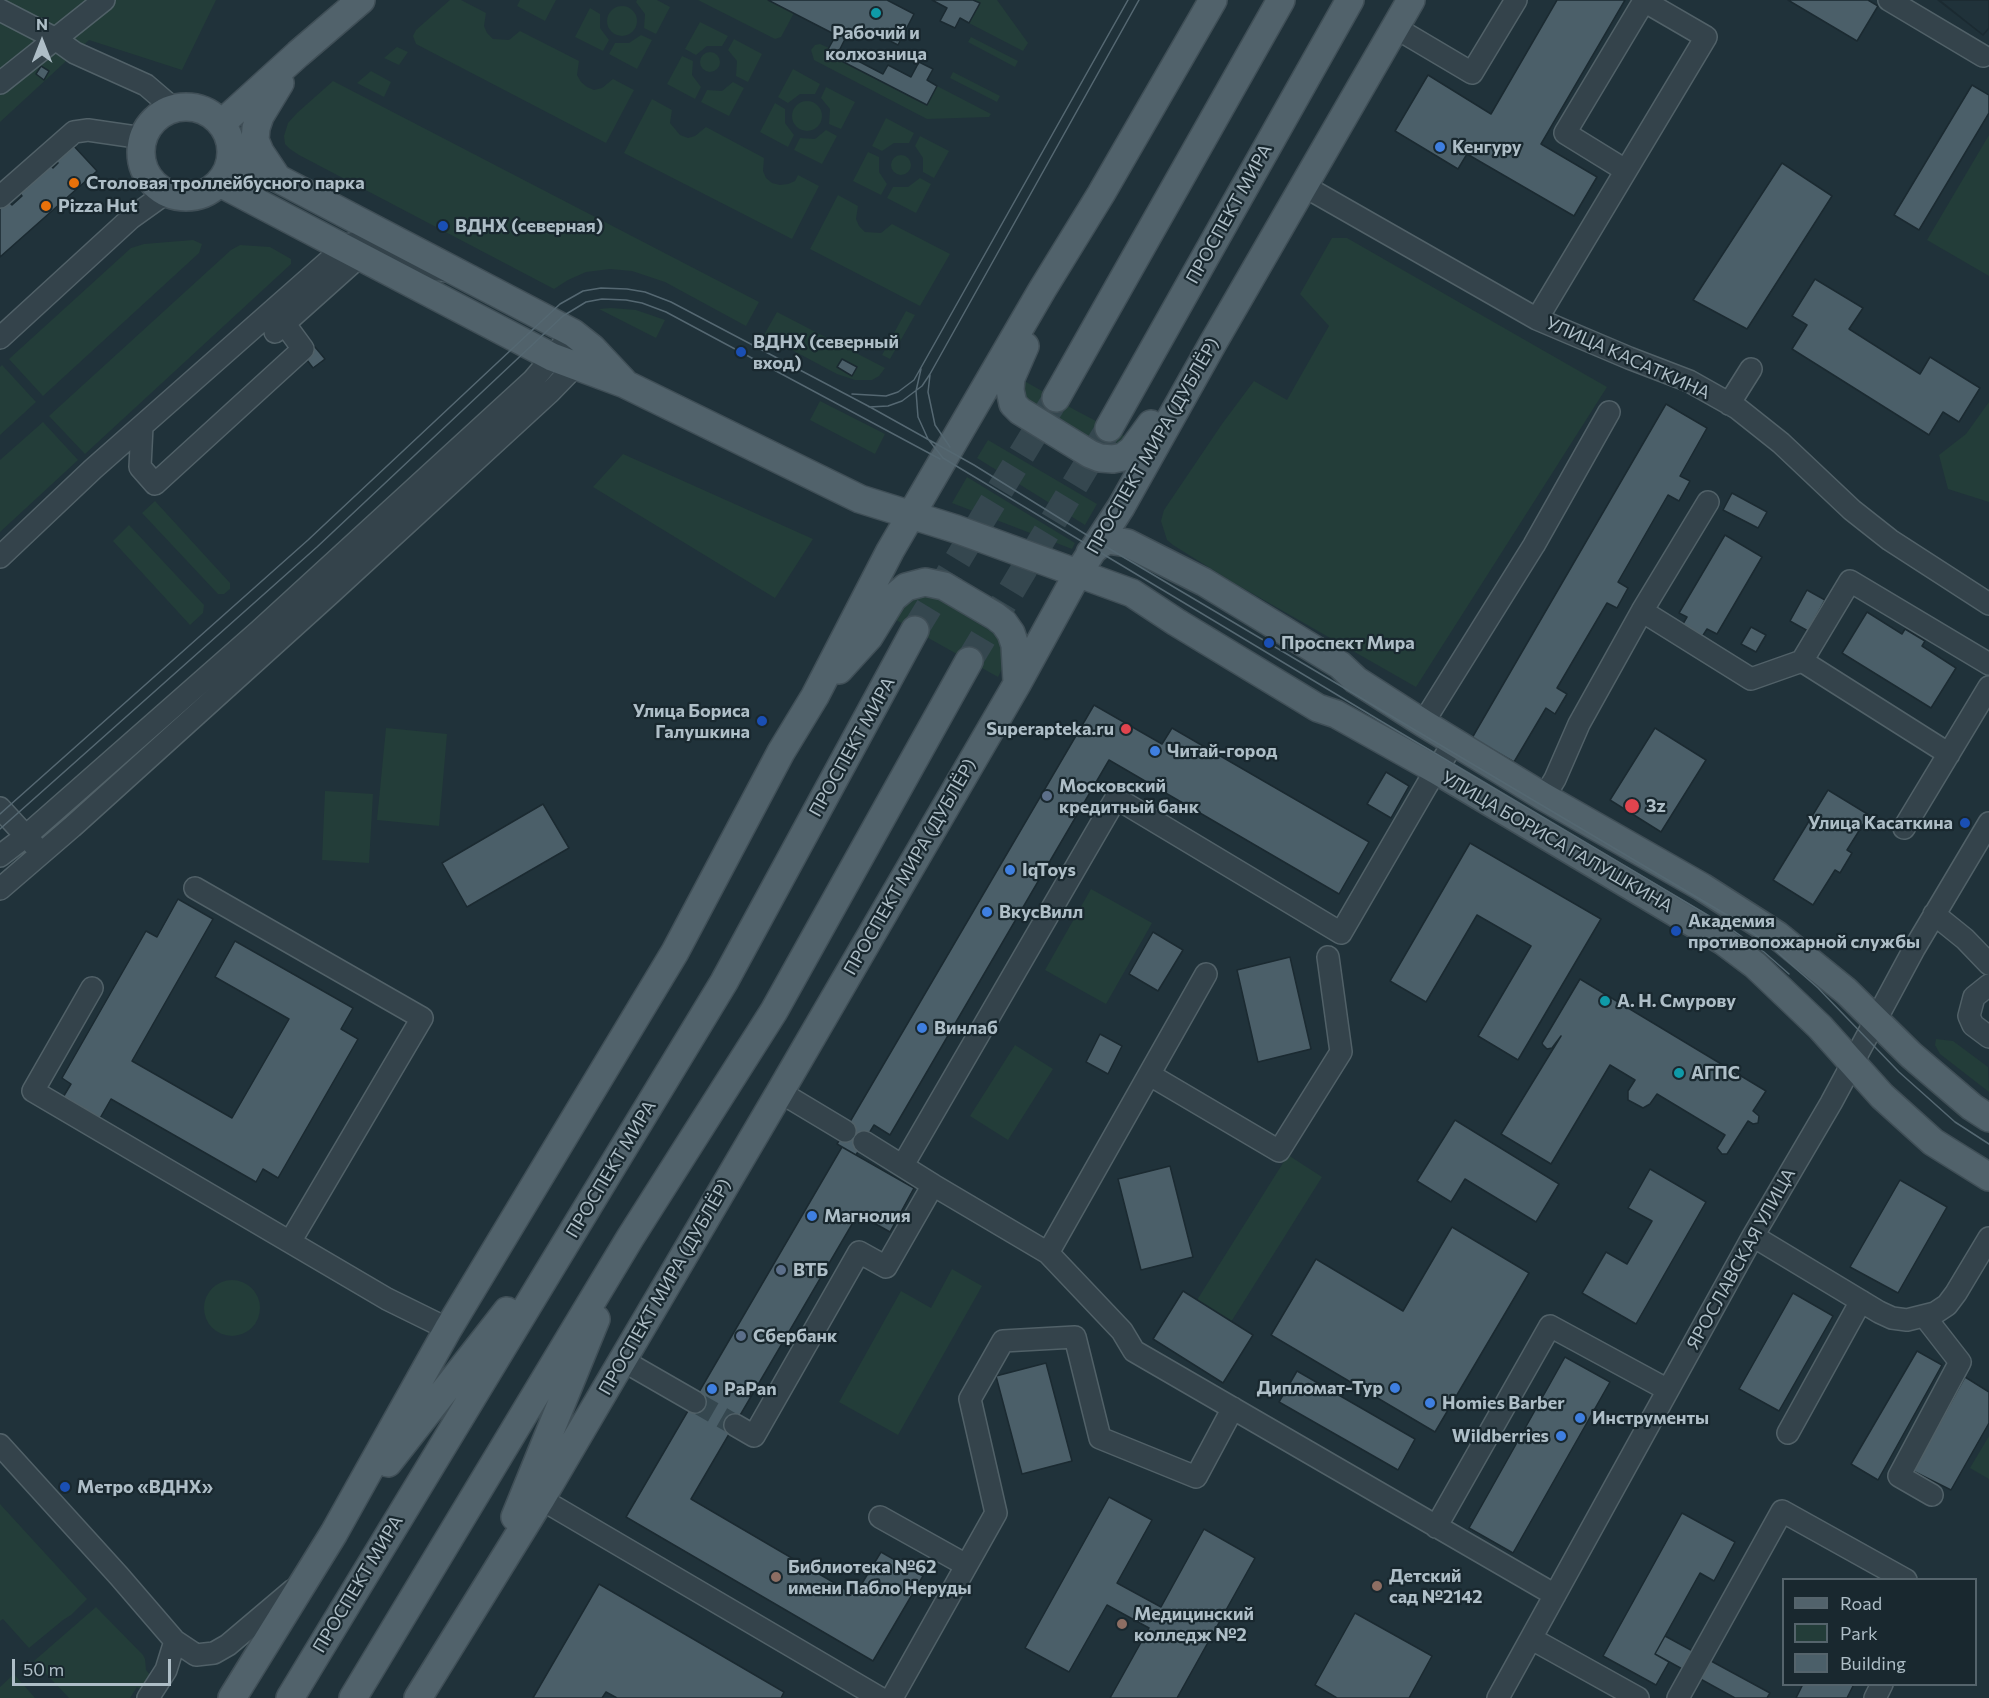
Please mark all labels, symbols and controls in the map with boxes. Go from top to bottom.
marker: Рабочий и колхозница [869,6,883,20]
north arrow [12,12,72,72]
text: N [36,14,48,33]
place label: Рабочий и колхозница [825,22,927,64]
place label: Кенгуру [1452,136,1522,158]
street label: ПРОСПЕКТ МИРА [1182,140,1276,288]
marker: Кенгуру [1433,140,1447,154]
place label: Столовая троллейбусного парка [86,172,365,194]
marker: Столовая троллейбусного парка [67,176,81,190]
place label: Pizza Hut [58,195,138,217]
marker: Pizza Hut [39,199,53,213]
place label: ВДНХ (северная) [455,215,603,237]
marker: ВДНХ (северная) [436,219,450,233]
street label: УЛИЦА КАСАТКИНА [1543,312,1713,404]
place label: ВДНХ (северный вход) [753,331,899,374]
street label: ПРОСПЕКТ МИРА (ДУБЛЁР) [1082,334,1224,558]
marker: ВДНХ (северный вход) [734,345,748,359]
place label: Проспект Мира [1281,632,1415,654]
marker: Проспект Мира [1262,636,1276,650]
street label: ПРОСПЕКТ МИРА [805,673,899,821]
place label: Улица Бориса Галушкина [633,700,750,742]
marker: Улица Бориса Галушкина [755,714,769,728]
place label: Superapteka.ru [986,718,1114,740]
marker: Superapteka.ru [1119,722,1133,736]
place label: Читай-город [1167,740,1277,762]
marker: Читай-город [1148,744,1162,758]
street label: ПРОСПЕКТ МИРА (ДУБЛЁР) [839,755,981,979]
street label: УЛИЦА БОРИСА ГАЛУШКИНА [1438,767,1676,917]
place label: Московский кредитный банк [1059,775,1199,818]
marker: Московский кредитный банк [1040,789,1054,803]
place label: 3z [1646,795,1666,817]
marker: 3z [1623,797,1641,815]
place label: Улица Касаткина [1808,812,1953,834]
marker: Улица Касаткина [1958,816,1972,830]
place label: IqToys [1022,859,1076,881]
marker: IqToys [1003,863,1017,877]
place label: ВкусВилл [999,901,1083,923]
marker: ВкусВилл [980,905,994,919]
place label: Академия противопожарной службы [1688,910,1920,952]
marker: Академия противопожарной службы [1669,924,1683,938]
place label: А. Н. Смурову [1617,990,1736,1012]
marker: А. Н. Смурову [1598,994,1612,1008]
place label: Винлаб [934,1017,998,1039]
marker: Винлаб [915,1021,929,1035]
place label: АГПС [1691,1062,1740,1084]
marker: АГПС [1672,1066,1686,1080]
street label: ПРОСПЕКТ МИРА [561,1096,661,1242]
street label: ЯРОСЛАВСКАЯ УЛИЦА [1682,1165,1800,1353]
street label: ПРОСПЕКТ МИРА (ДУБЛЁР) [594,1175,736,1399]
place label: Магнолия [824,1205,911,1227]
marker: Магнолия [805,1209,819,1223]
place label: ВТБ [793,1259,828,1281]
marker: ВТБ [774,1263,788,1277]
place label: Сбербанк [753,1325,837,1347]
marker: Сбербанк [734,1329,748,1343]
place label: Дипломат-Тур [1257,1377,1383,1399]
place label: PaPan [724,1378,777,1400]
marker: Дипломат-Тур [1388,1381,1402,1395]
marker: PaPan [705,1382,719,1396]
place label: Homies Barber [1442,1392,1565,1414]
marker: Homies Barber [1423,1396,1437,1410]
place label: Инструменты [1592,1407,1709,1429]
marker: Инструменты [1573,1411,1587,1425]
place label: Wildberries [1452,1425,1549,1447]
marker: Wildberries [1554,1429,1568,1443]
place label: Метро «ВДНХ» [77,1476,213,1498]
marker: Метро «ВДНХ» [58,1480,72,1494]
street label: ПРОСПЕКТ МИРА [308,1511,408,1657]
place label: Библиотека №62 имени Пабло Неруды [788,1556,972,1598]
place label: Детский сад №2142 [1389,1565,1482,1608]
marker: Библиотека №62 имени Пабло Неруды [769,1570,783,1584]
legend [1782,1578,1977,1686]
marker: Детский сад №2142 [1370,1579,1384,1593]
text: Road [1840,1592,1882,1614]
place label: Медицинский колледж №2 [1134,1603,1254,1646]
marker: Медицинский колледж №2 [1115,1617,1129,1631]
text: Park [1840,1622,1878,1644]
scale bar [15,1647,174,1685]
text: Building [1840,1652,1906,1674]
text: 50 m [23,1658,64,1680]

